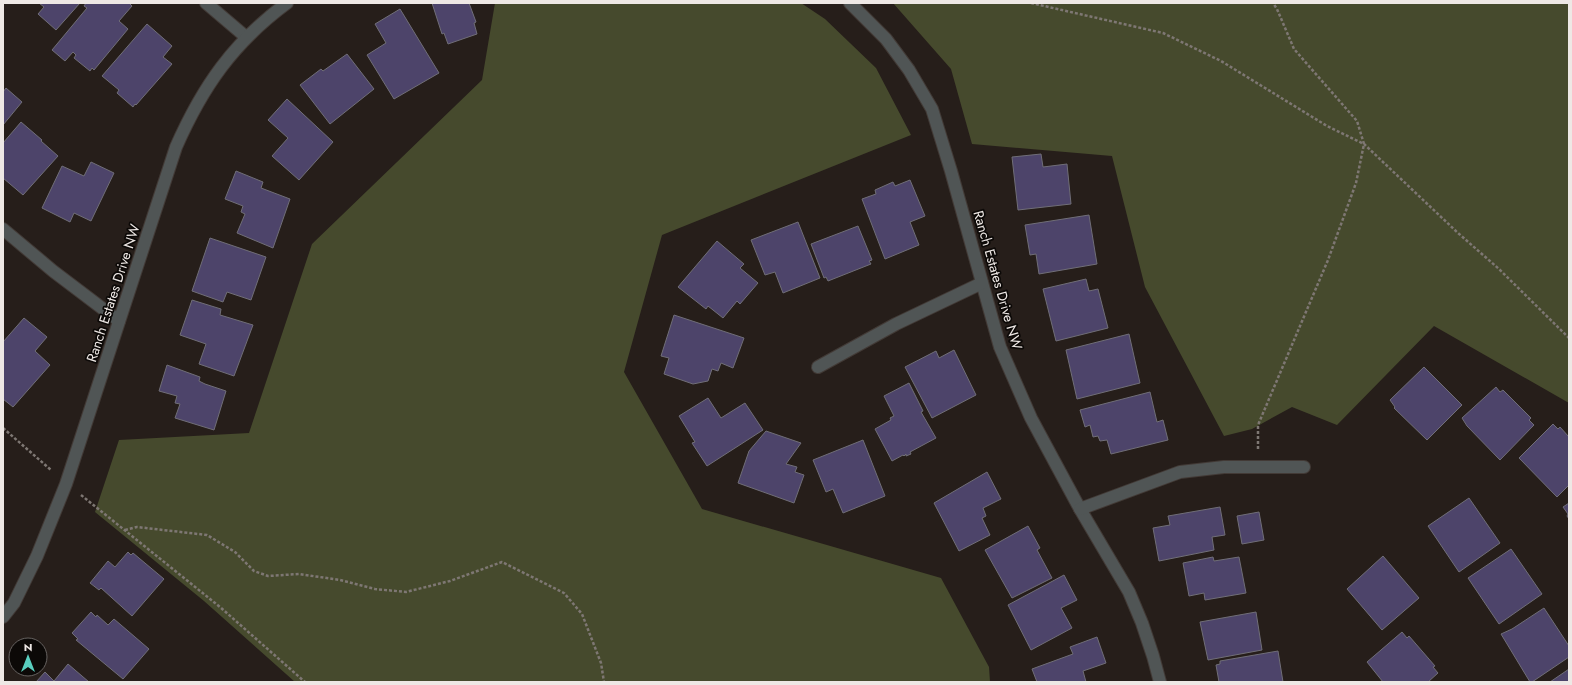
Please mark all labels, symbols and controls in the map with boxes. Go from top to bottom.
street label: Ranch Estates Drive NW [969,208,1028,352]
street label: Ranch Estates Drive NW [81,221,145,365]
north arrow [8,637,48,677]
text: N [24,639,32,655]

